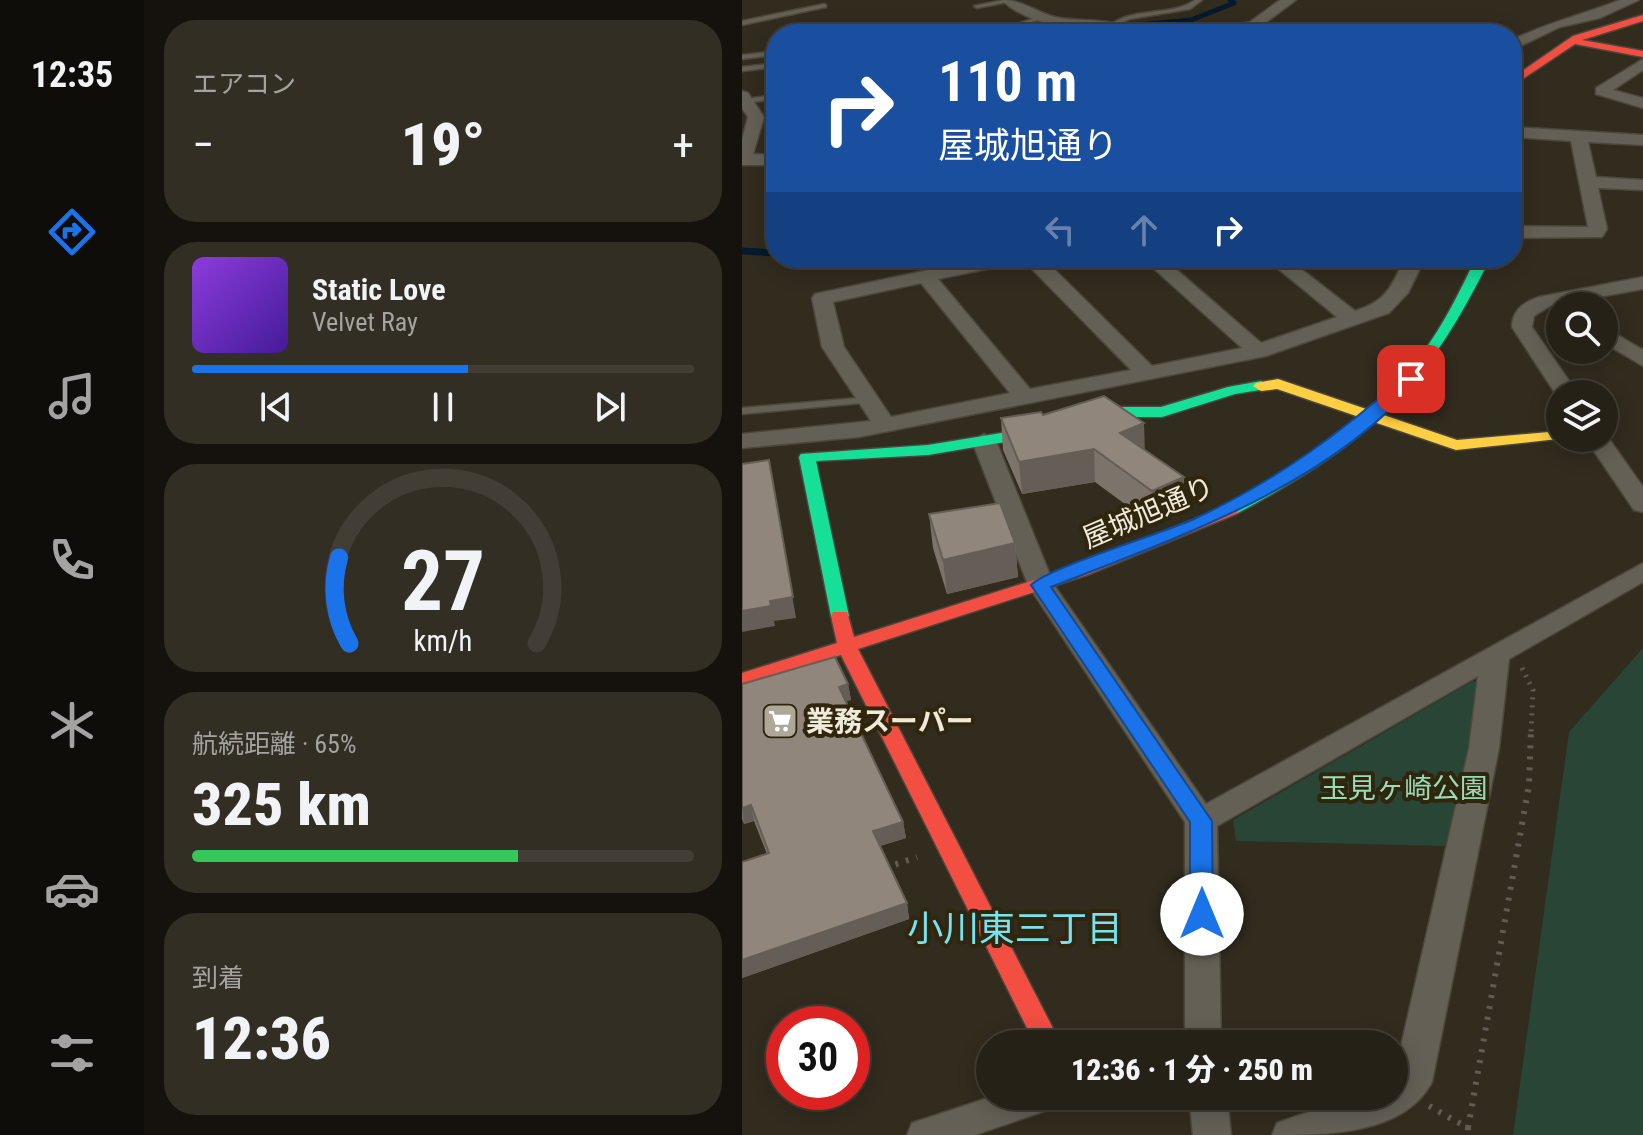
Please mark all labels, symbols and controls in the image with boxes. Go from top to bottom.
text: 110 m [938,49,1077,115]
text: 12:35 [31,54,113,96]
icon: right [806,56,910,160]
text: エアコン [192,69,296,99]
text: 19° [401,109,485,180]
text: − [192,119,214,171]
text: + [672,119,694,171]
text: 屋城旭通り [938,125,1118,167]
icon: directions [44,204,100,260]
icon: left [1038,208,1082,252]
icon: ahead [1122,208,1166,252]
icon: right [1206,208,1250,252]
text: Static Love [312,272,446,307]
map controls [1546,292,1618,452]
button: search [1546,292,1618,364]
text: Velvet Ray [312,307,418,337]
pin [1377,345,1445,413]
icon: arrive [1389,357,1433,401]
icon: music [44,368,100,424]
button: layers [1546,380,1618,452]
icon: previous [254,385,298,429]
icon: pause [421,385,465,429]
icon: next [588,385,632,429]
street label: 屋城旭通り [1077,470,1219,555]
icon: phone [44,532,100,588]
text: 27 [401,532,485,629]
text: km/h [414,624,472,658]
icon: climate [44,697,100,753]
supermarket icon: 業務スーパー [761,702,799,740]
place label: 業務スーパー [806,705,974,738]
text: 航続距離 · 65% [192,729,356,759]
text: 325 km [192,769,371,840]
park label: 玉見ヶ崎公園 [1320,772,1488,805]
icon: car [44,861,100,917]
position arrow [1160,872,1244,956]
district label: 小川東三丁目 [907,908,1123,950]
text: 到着 [192,963,244,993]
text: 12:36 [192,1003,331,1074]
speed limit sign: 30 [766,1006,870,1110]
icon: filters [44,1025,100,1081]
text: 12:36 · 1 分 · 250 m [1071,1052,1313,1087]

